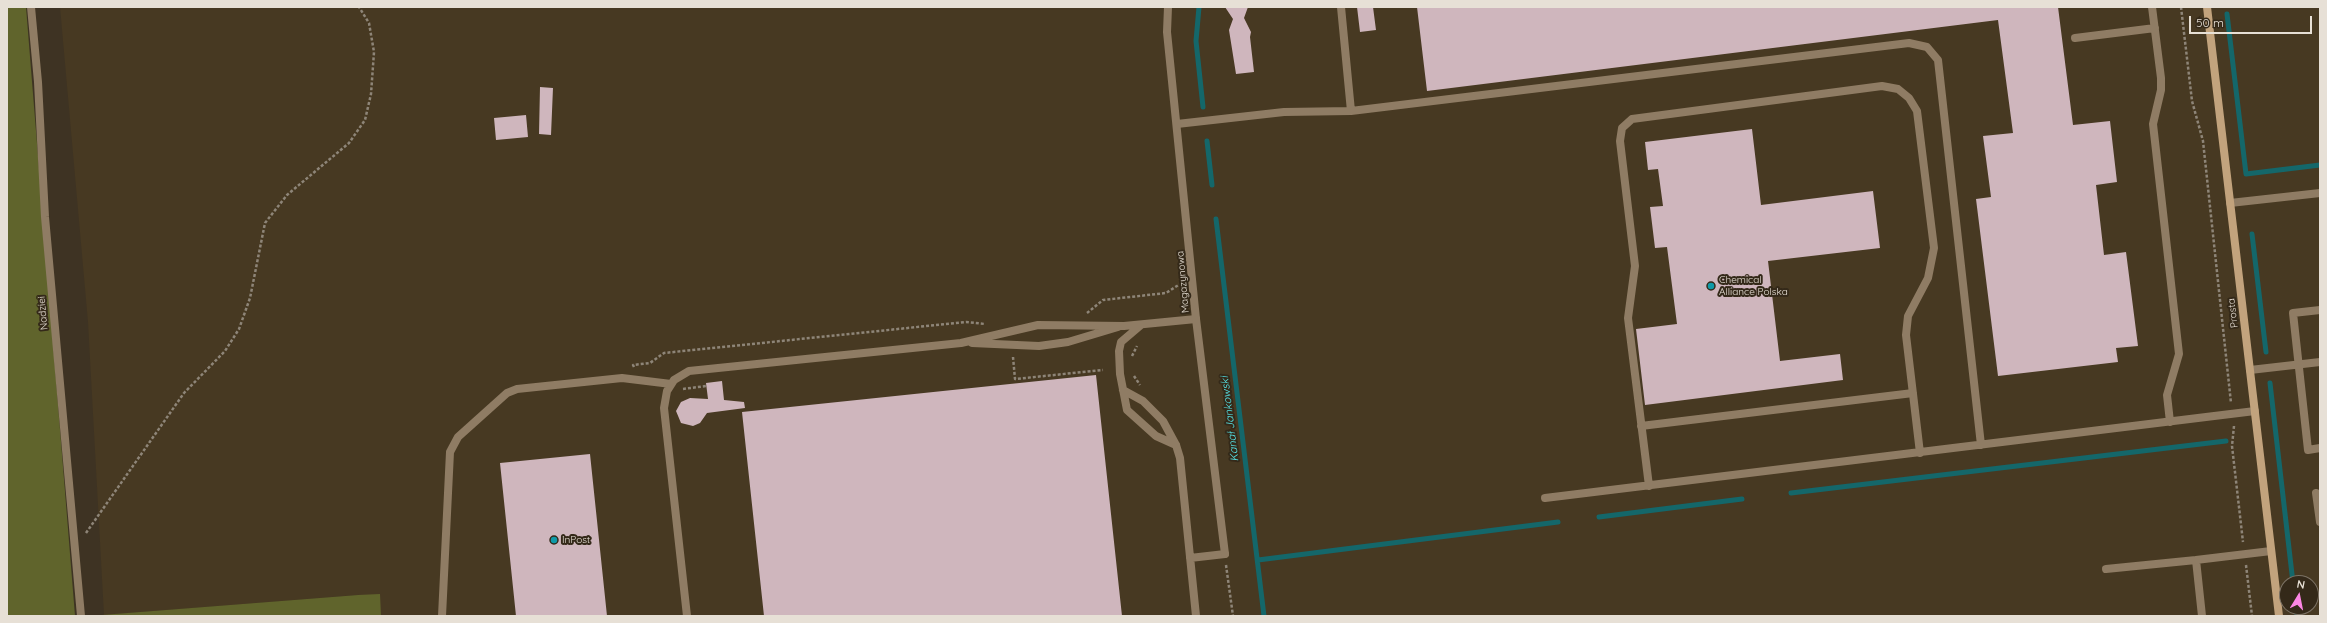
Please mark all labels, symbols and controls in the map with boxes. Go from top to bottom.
scale bar [2191,8,2314,34]
text: 50 m [2196,15,2224,30]
street label: Magazynowa [1174,250,1192,314]
place label: Chemical Alliance Polska [1719,274,1788,298]
marker: Chemical Alliance Polska [1706,281,1716,291]
street label: Nadziei [36,295,50,331]
street label: Prosta [2225,297,2241,329]
water label: Kanał Jankowski [1218,376,1242,462]
place label: InPost [562,534,590,546]
marker: InPost [549,535,559,545]
north arrow [2279,575,2319,615]
text: N [2296,577,2306,592]

